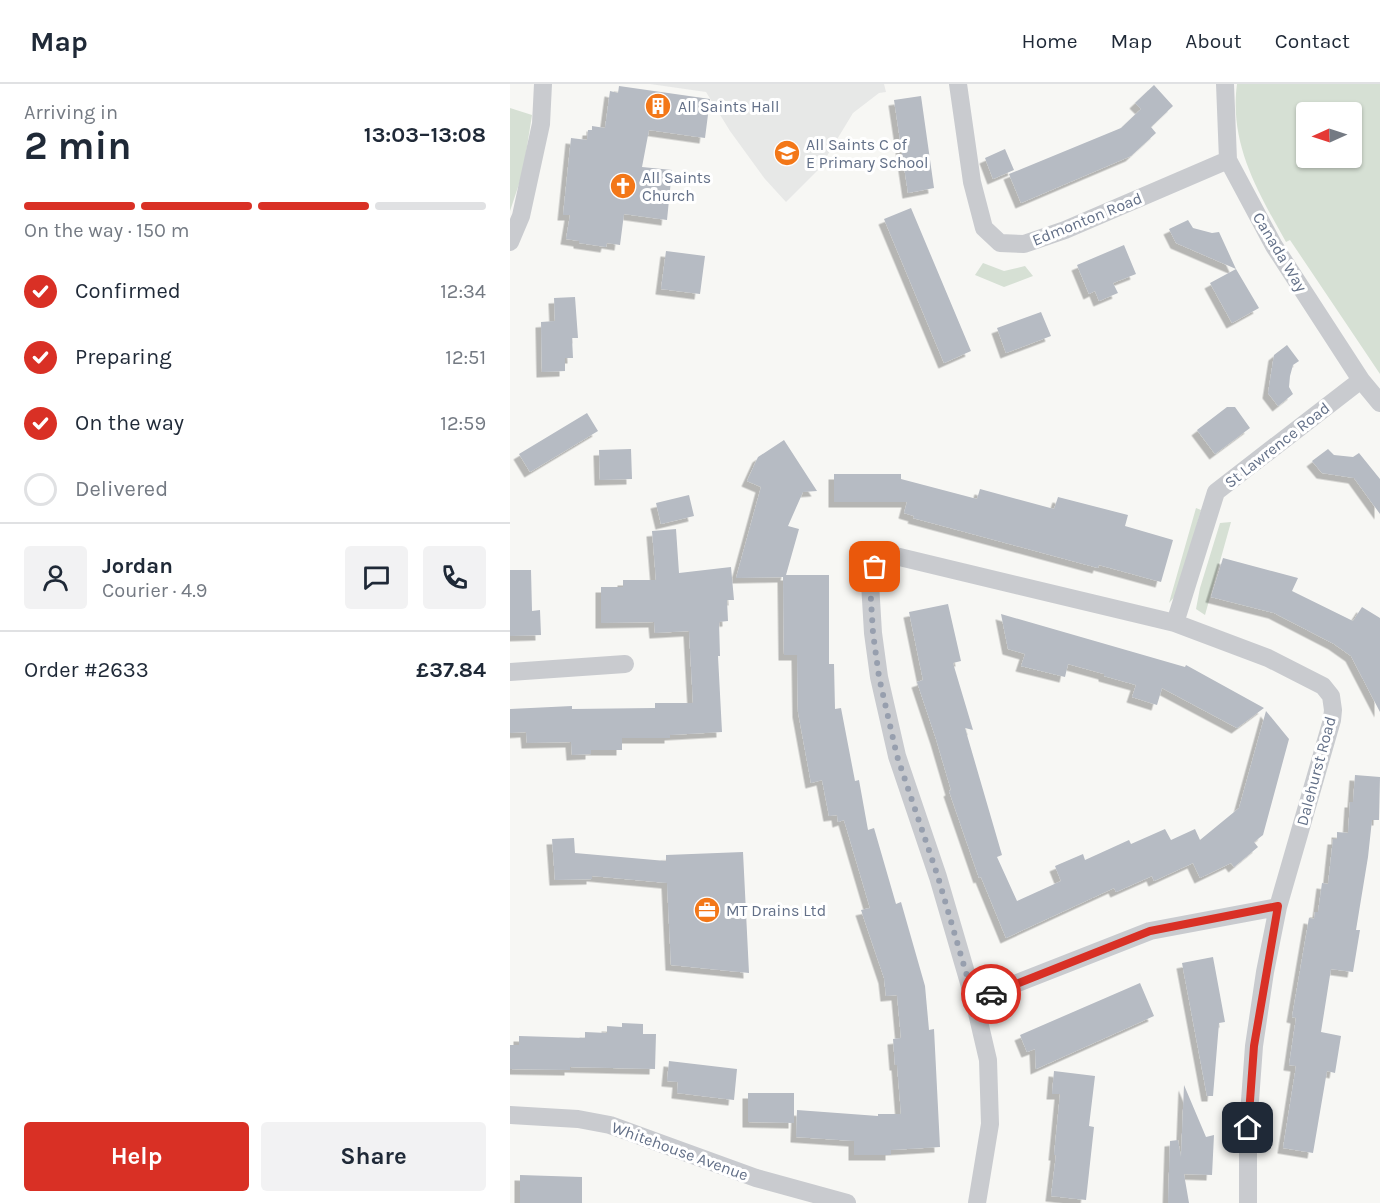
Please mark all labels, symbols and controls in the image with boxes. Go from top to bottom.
text: Map [30,25,88,58]
text: Home [1022,29,1078,53]
text: Map [1111,29,1152,53]
text: About [1185,29,1242,53]
text: Contact [1275,29,1350,53]
building icon: All Saints Hall [643,91,673,121]
place label: All Saints Hall [678,97,780,116]
text: Arriving in [24,101,118,124]
north arrow [1296,102,1362,168]
map controls [1296,102,1362,168]
text: 13:03–13:08 [364,122,486,148]
text: 2 min [24,123,132,169]
place label: All Saints C of E Primary School [806,135,929,172]
school or university icon: All Saints C of E Primary School [772,138,802,168]
place label: All Saints Church [642,168,711,205]
church icon: All Saints Church [608,171,638,201]
street label: Edmonton Road [1029,188,1145,250]
street label: Canada Way [1249,209,1311,296]
text: On the way · 150 m [24,219,189,242]
icon: check [24,275,57,308]
text: Confirmed [75,278,181,304]
text: 12:34 [440,280,486,303]
icon: check [24,341,57,374]
text: Preparing [75,344,172,370]
text: 12:51 [445,346,486,369]
street label: St Lawrence Road [1221,398,1333,492]
icon: check [24,407,57,440]
text: On the way [75,410,184,436]
text: 12:59 [440,412,486,435]
text: Delivered [75,476,168,502]
pin [849,541,900,592]
button: person [24,546,87,609]
button: chat [345,546,408,609]
button: phone [423,546,486,609]
icon: bag [858,550,891,583]
text: Jordan [102,553,173,579]
text: Courier · 4.9 [102,579,207,602]
text: Order #2633 [24,657,149,683]
text: £37.84 [416,657,486,683]
street label: Dalehurst Road [1292,714,1340,828]
office icon: MT Drains Ltd [692,895,722,925]
place label: MT Drains Ltd [726,901,826,920]
courier [961,964,1021,1024]
icon: car [975,978,1008,1011]
pin [1222,1102,1273,1153]
icon: home [1231,1111,1264,1144]
street label: Whitehouse Avenue [609,1117,751,1185]
button: Help [24,1122,249,1191]
button: Share [261,1122,486,1191]

